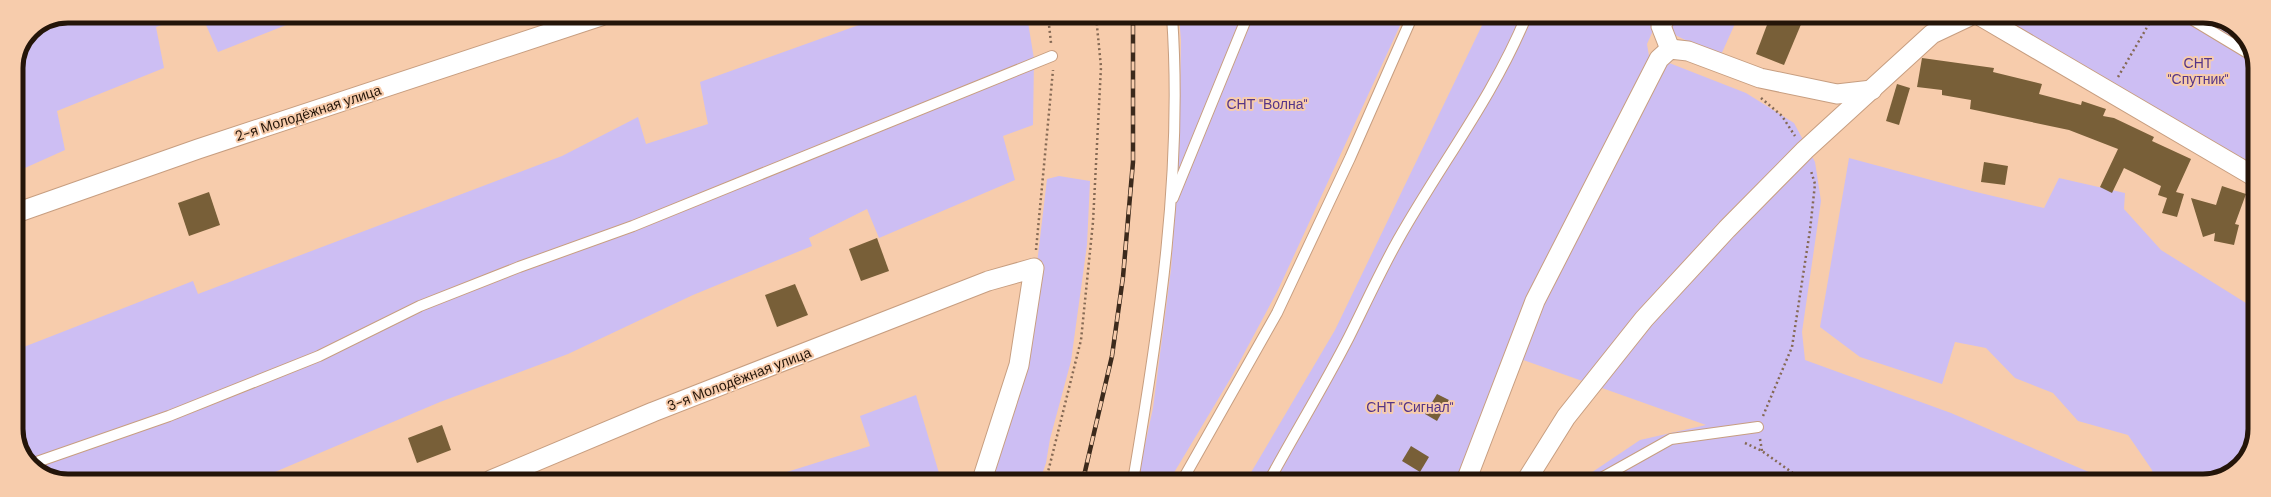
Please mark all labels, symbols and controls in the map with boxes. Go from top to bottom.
park label: СНТ "Спутник" [2168,54,2228,88]
street label: 2-я Молодёжная улица [233,81,384,145]
park label: СНТ "Волна" [1226,95,1308,113]
street label: 3-я Молодёжная улица [664,343,814,415]
park label: СНТ "Сигнал" [1366,398,1454,416]

